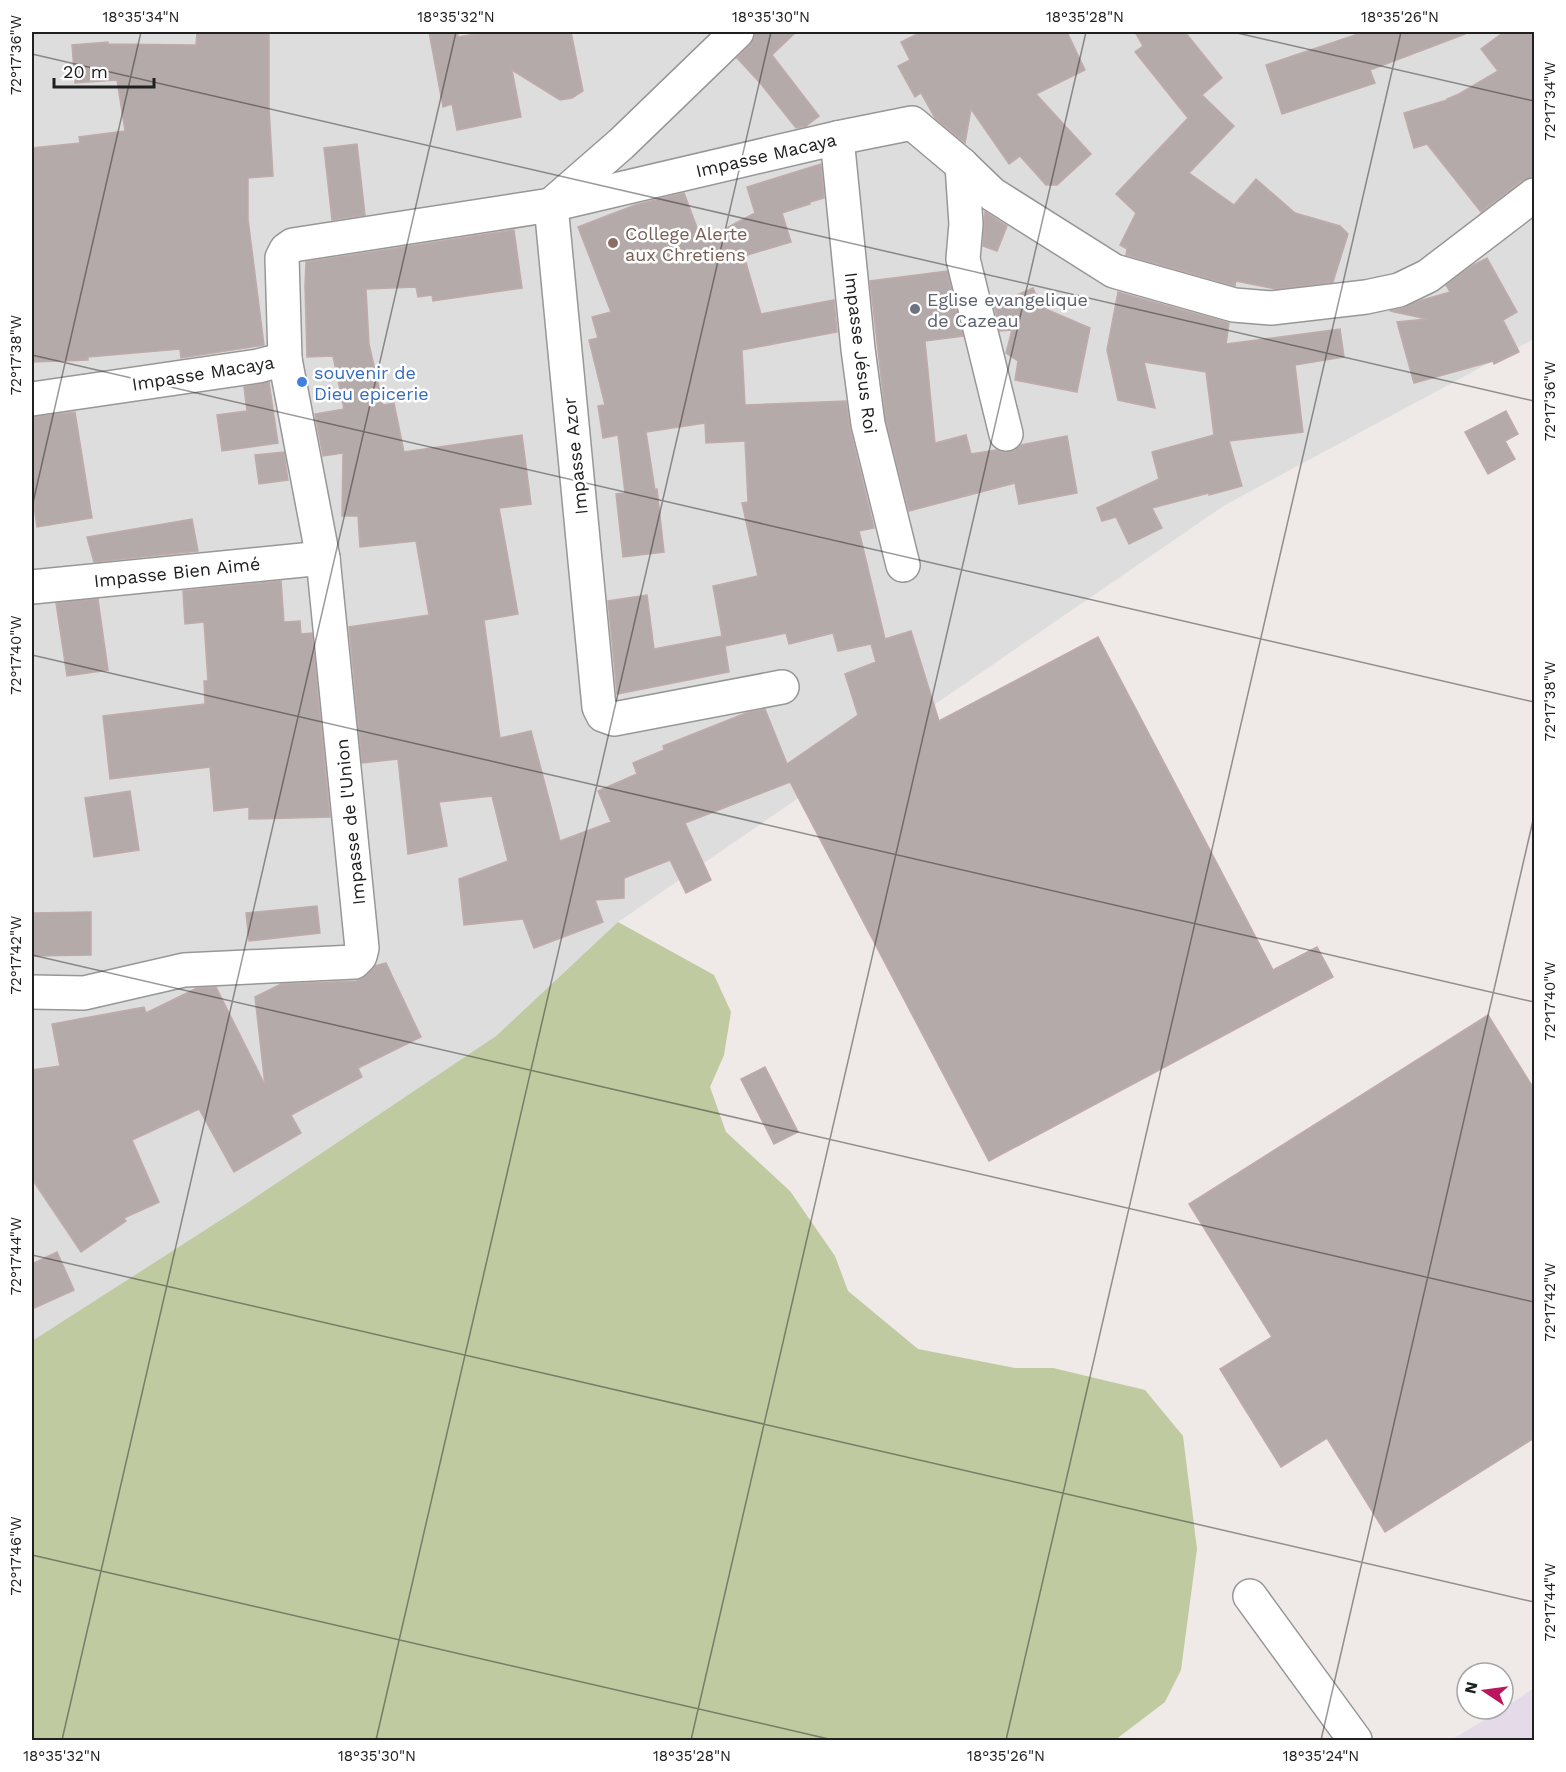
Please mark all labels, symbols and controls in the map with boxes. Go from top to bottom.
text: 18°35'34"N [102,8,180,26]
text: 18°35'32"N [417,8,495,26]
text: 18°35'30"N [732,8,810,26]
text: 18°35'28"N [1046,8,1124,26]
text: 18°35'26"N [1361,8,1439,26]
text: 72°17'36"W [7,15,25,95]
scale bar [54,51,154,89]
text: 20 m [63,61,108,82]
text: 72°17'34"W [1541,61,1559,141]
street label: Impasse Macaya [694,129,838,181]
place label: College Alerte aux Chretiens [625,223,747,265]
marker: College Alerte aux Chretiens [606,236,620,250]
street label: Impasse Jésus Roi [841,271,881,435]
place label: Eglise evangelique de Cazeau [927,289,1088,331]
marker: Eglise evangelique de Cazeau [908,302,922,316]
text: 72°17'38"W [7,315,25,395]
street label: Impasse Macaya [130,351,276,395]
text: 72°17'36"W [1541,361,1559,441]
place label: souvenir de Dieu epicerie [314,362,429,404]
marker: souvenir de Dieu epicerie [295,375,309,389]
street label: Impasse Azor [558,396,592,516]
street label: Impasse Bien Aimé [93,553,261,591]
text: 72°17'40"W [7,615,25,695]
text: 72°17'38"W [1541,661,1559,741]
street label: Impasse de l'Union [331,738,369,906]
text: 72°17'42"W [7,916,25,994]
text: 72°17'40"W [1541,961,1559,1041]
text: 72°17'44"W [7,1217,25,1295]
text: 72°17'42"W [1541,1263,1559,1341]
text: 72°17'46"W [7,1516,25,1596]
text: 72°17'44"W [1541,1563,1559,1641]
north arrow [1455,1661,1515,1721]
text: N [1460,1680,1481,1696]
text: 18°35'32"N [23,1747,101,1765]
text: 18°35'30"N [338,1747,416,1765]
text: 18°35'28"N [653,1747,731,1765]
text: 18°35'26"N [967,1747,1045,1765]
text: 18°35'24"N [1283,1747,1359,1765]

